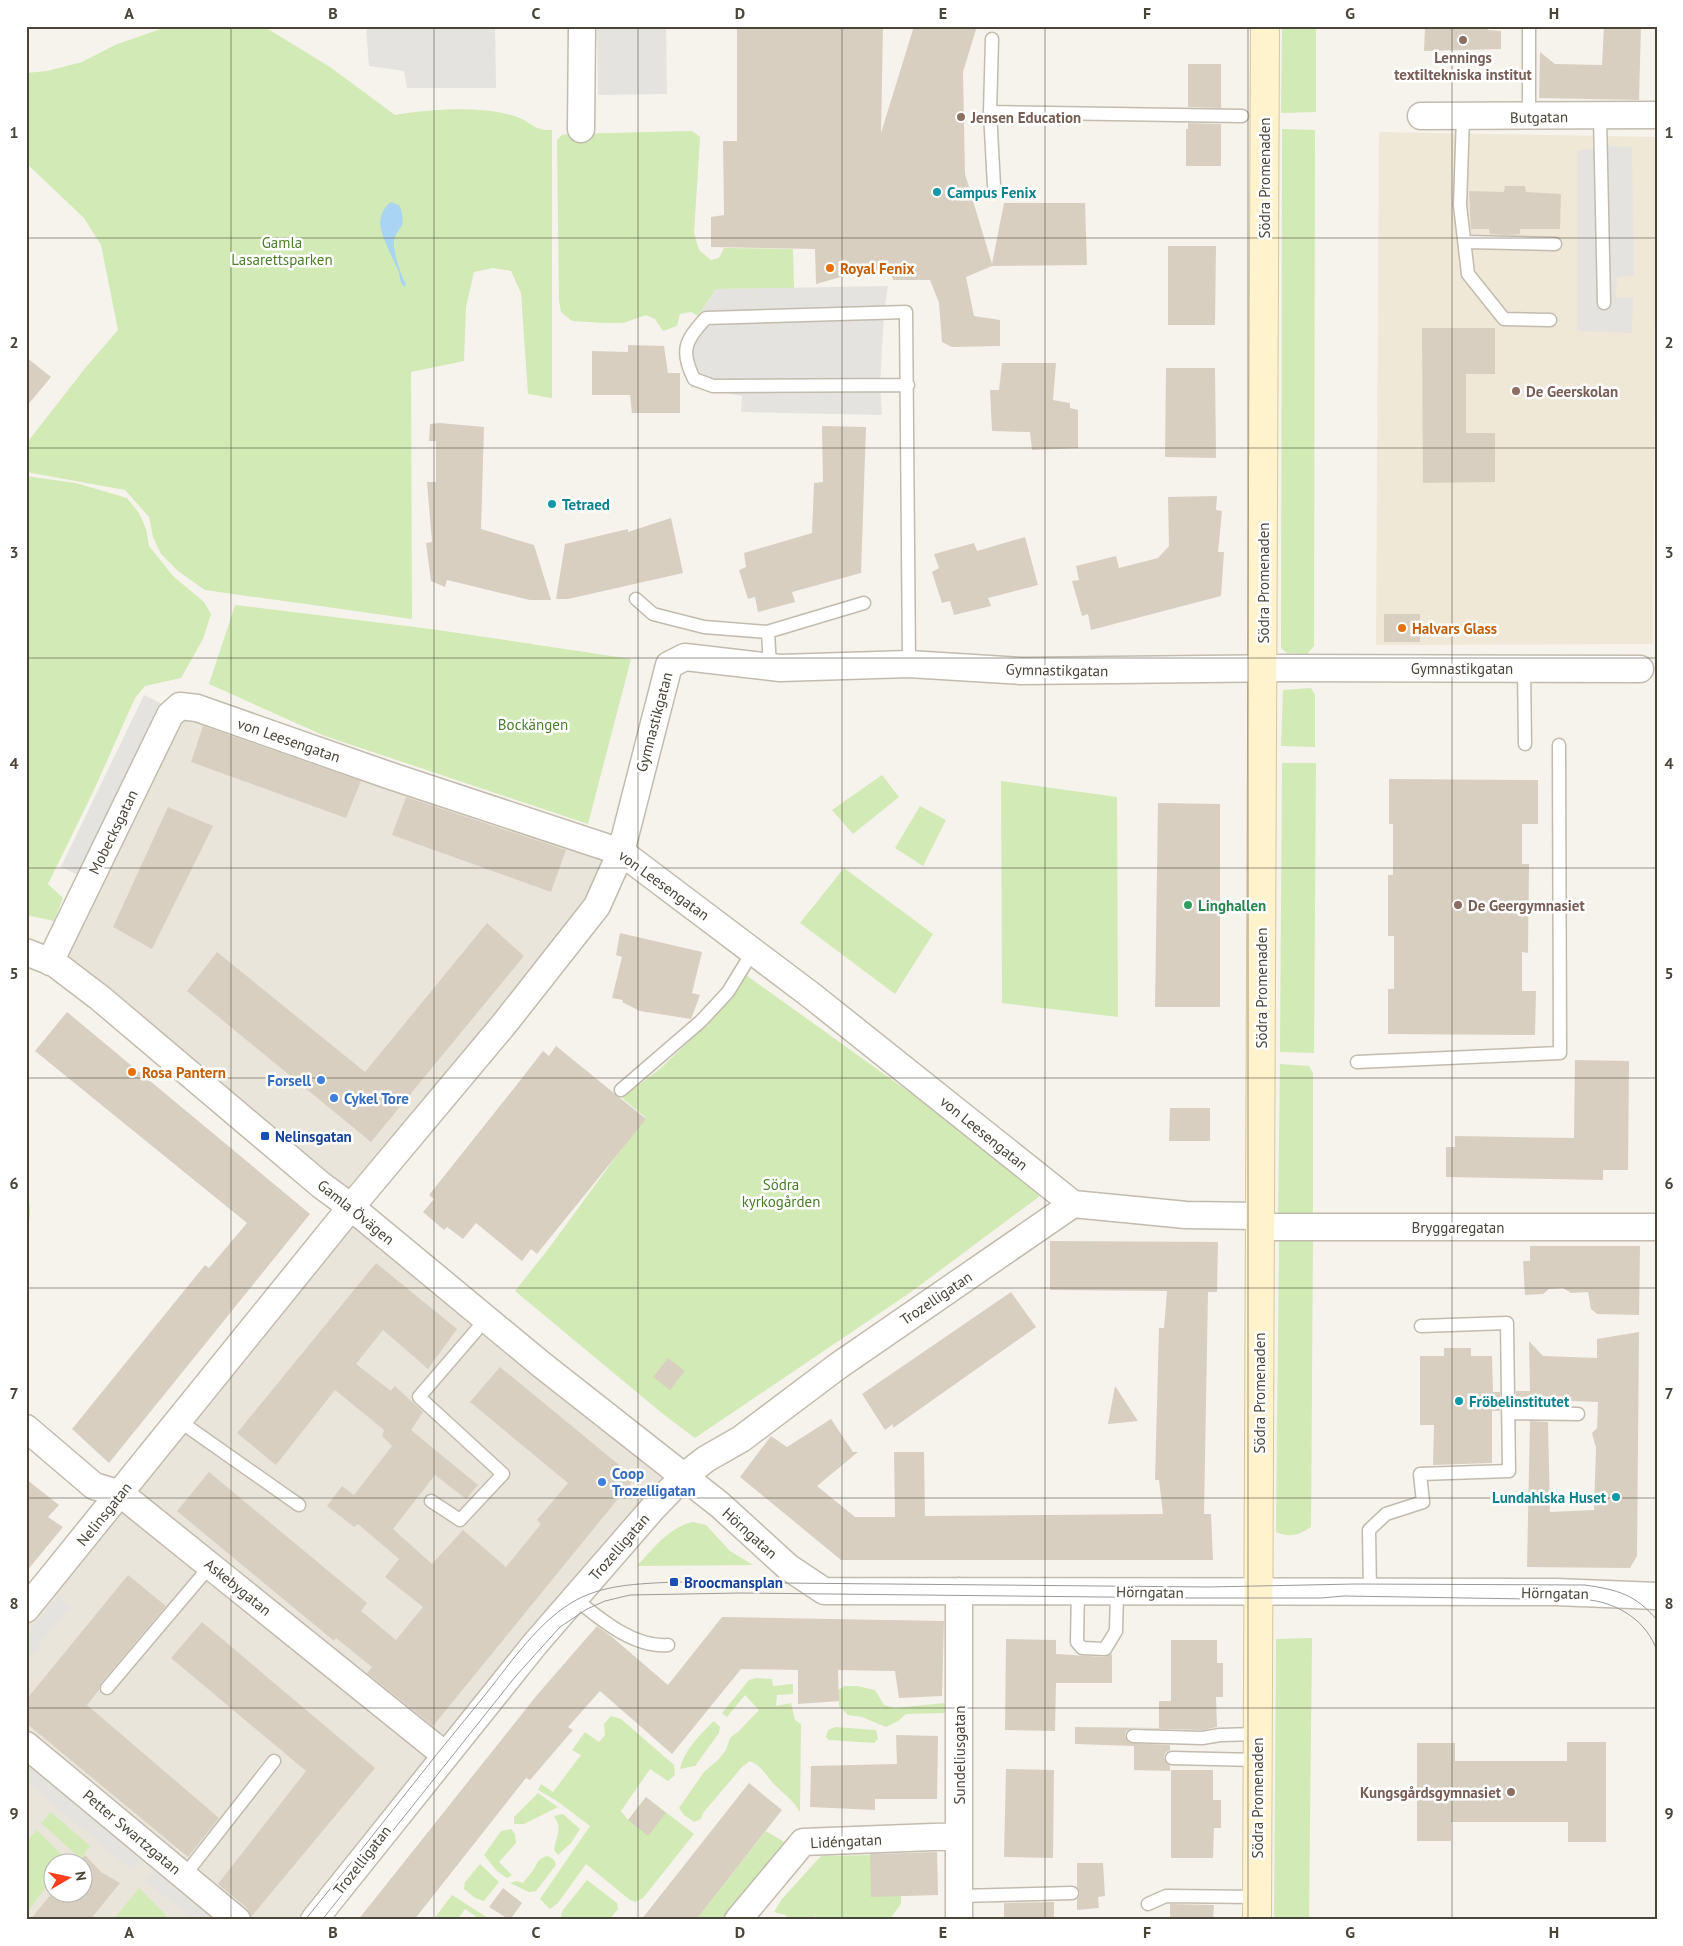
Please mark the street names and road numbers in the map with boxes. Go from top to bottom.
street label: Butgatan [1510,107,1568,127]
street label: Södra Promenaden [1255,118,1274,238]
street label: Södra Promenaden [1254,523,1273,643]
street label: Gymnastikgatan [1411,659,1513,678]
street label: Gymnastikgatan [1006,660,1108,680]
street label: Gymnastikgatan [632,670,676,774]
street label: von Leesengatan [235,713,343,767]
street label: Mobecksgatan [84,787,142,877]
street label: von Leesengatan [615,846,713,924]
street label: Södra Promenaden [1252,928,1271,1048]
street label: von Leesengatan [936,1092,1032,1174]
street label: Gamla Övägen [314,1175,398,1249]
street label: Bryggaregatan [1411,1218,1505,1237]
street label: Trozelligatan [896,1267,976,1329]
street label: Södra Promenaden [1250,1333,1269,1453]
street label: Nelinsgatan [72,1478,136,1550]
street label: Hörngatan [719,1503,781,1563]
street label: Trozelligatan [585,1510,653,1584]
street label: Askebygatan [201,1554,275,1620]
street label: Hörngatan [1116,1582,1184,1602]
street label: Hörngatan [1521,1583,1589,1603]
street label: Sundeliusgatan [950,1706,969,1804]
street label: Södra Promenaden [1248,1738,1267,1858]
street label: Petter Swartzgatan [79,1786,185,1878]
street label: Trozelligatan [329,1822,395,1898]
street label: Lidéngatan [810,1830,882,1852]

